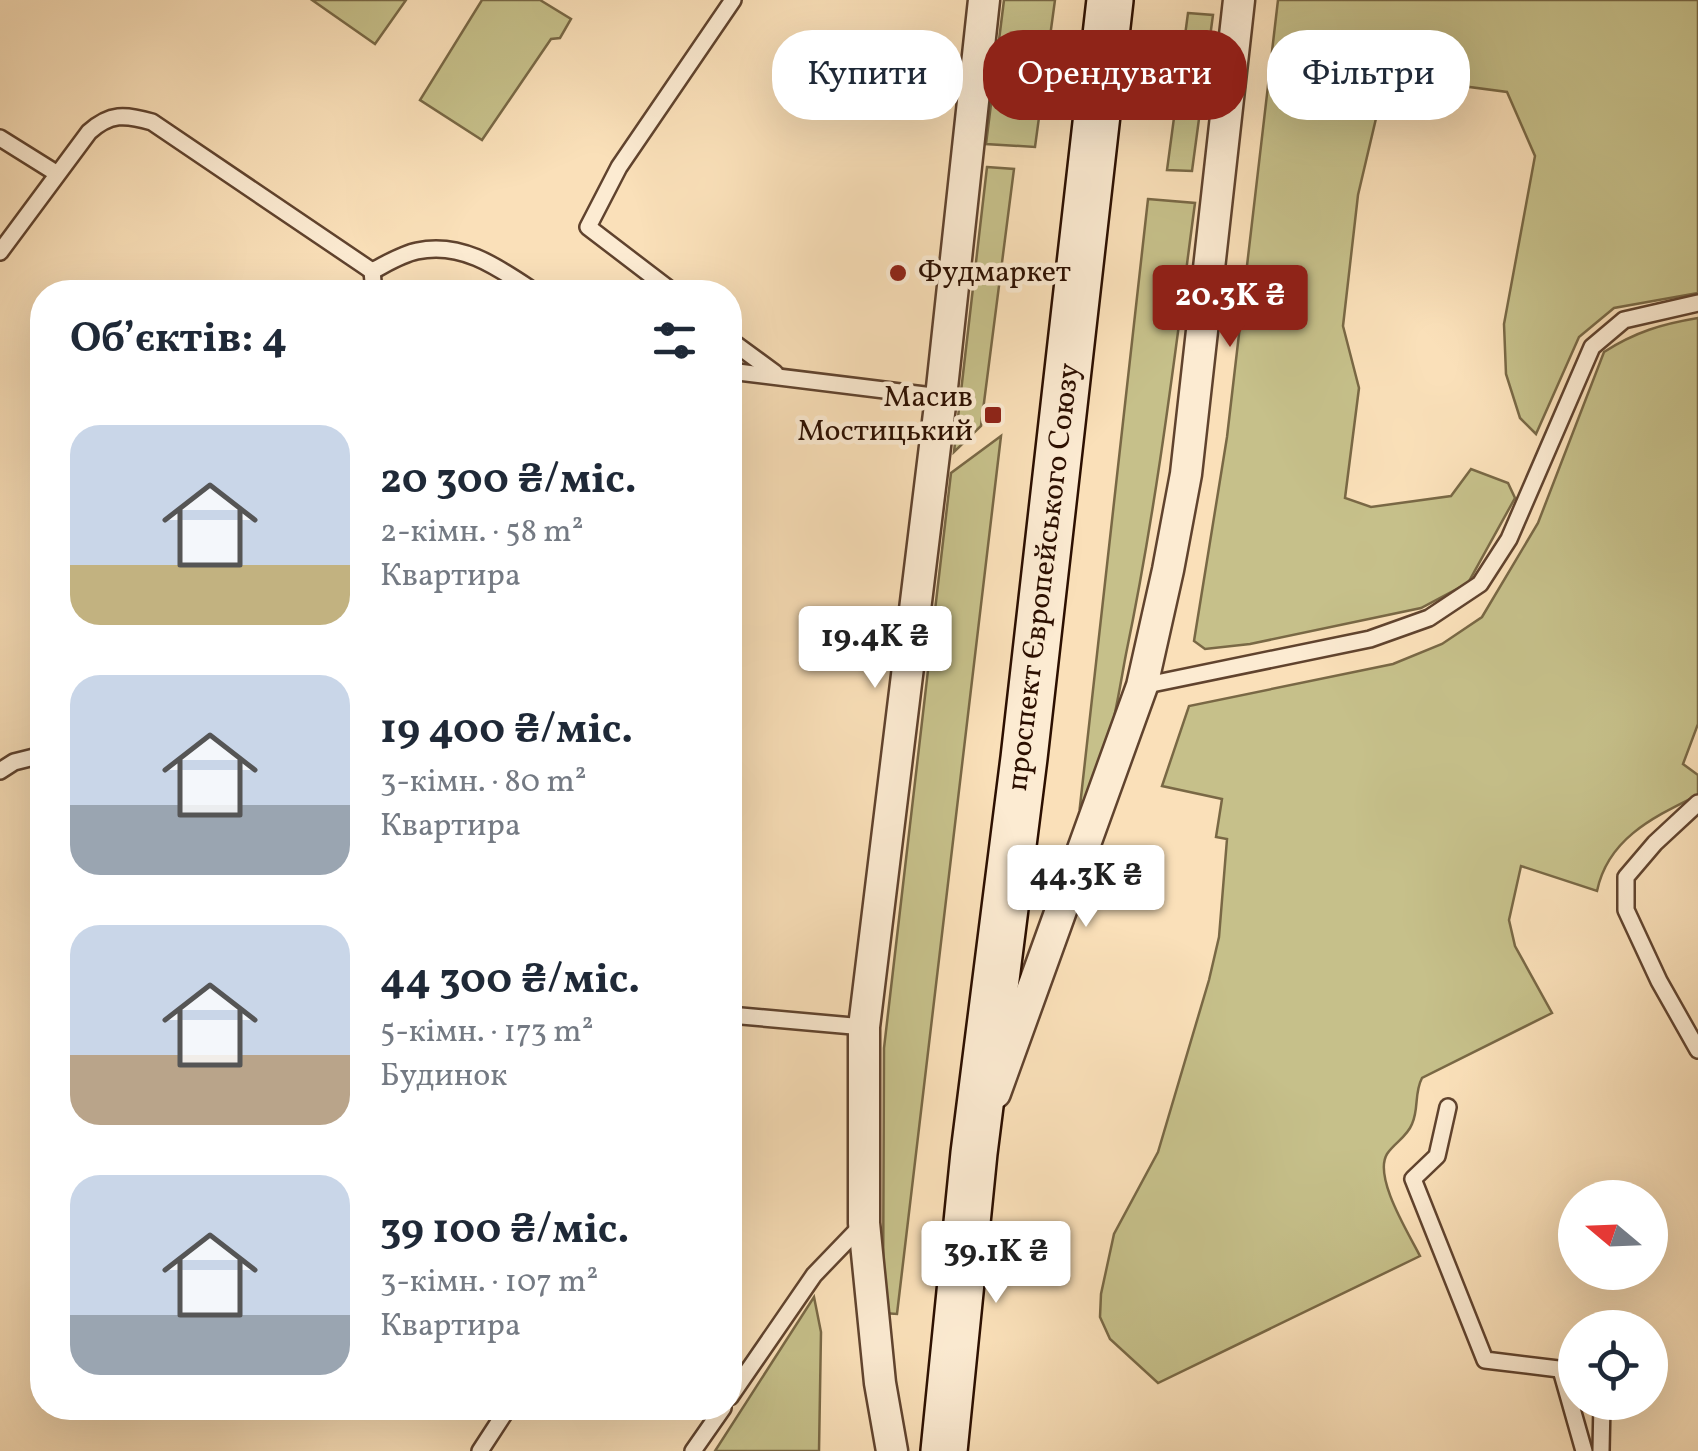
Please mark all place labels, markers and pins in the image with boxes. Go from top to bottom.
place label: Фудмаркет [918,252,1071,294]
marker: Фудмаркет [887,262,909,284]
pin: 20.3K ₴ [1138,265,1322,350]
place label: Масив Мостицький [797,377,973,453]
marker: Масив Мостицький [982,404,1004,426]
pin: 19.4K ₴ [783,606,967,691]
pin: 44.3K ₴ [994,845,1178,930]
pin: 39.1K ₴ [904,1221,1088,1306]

